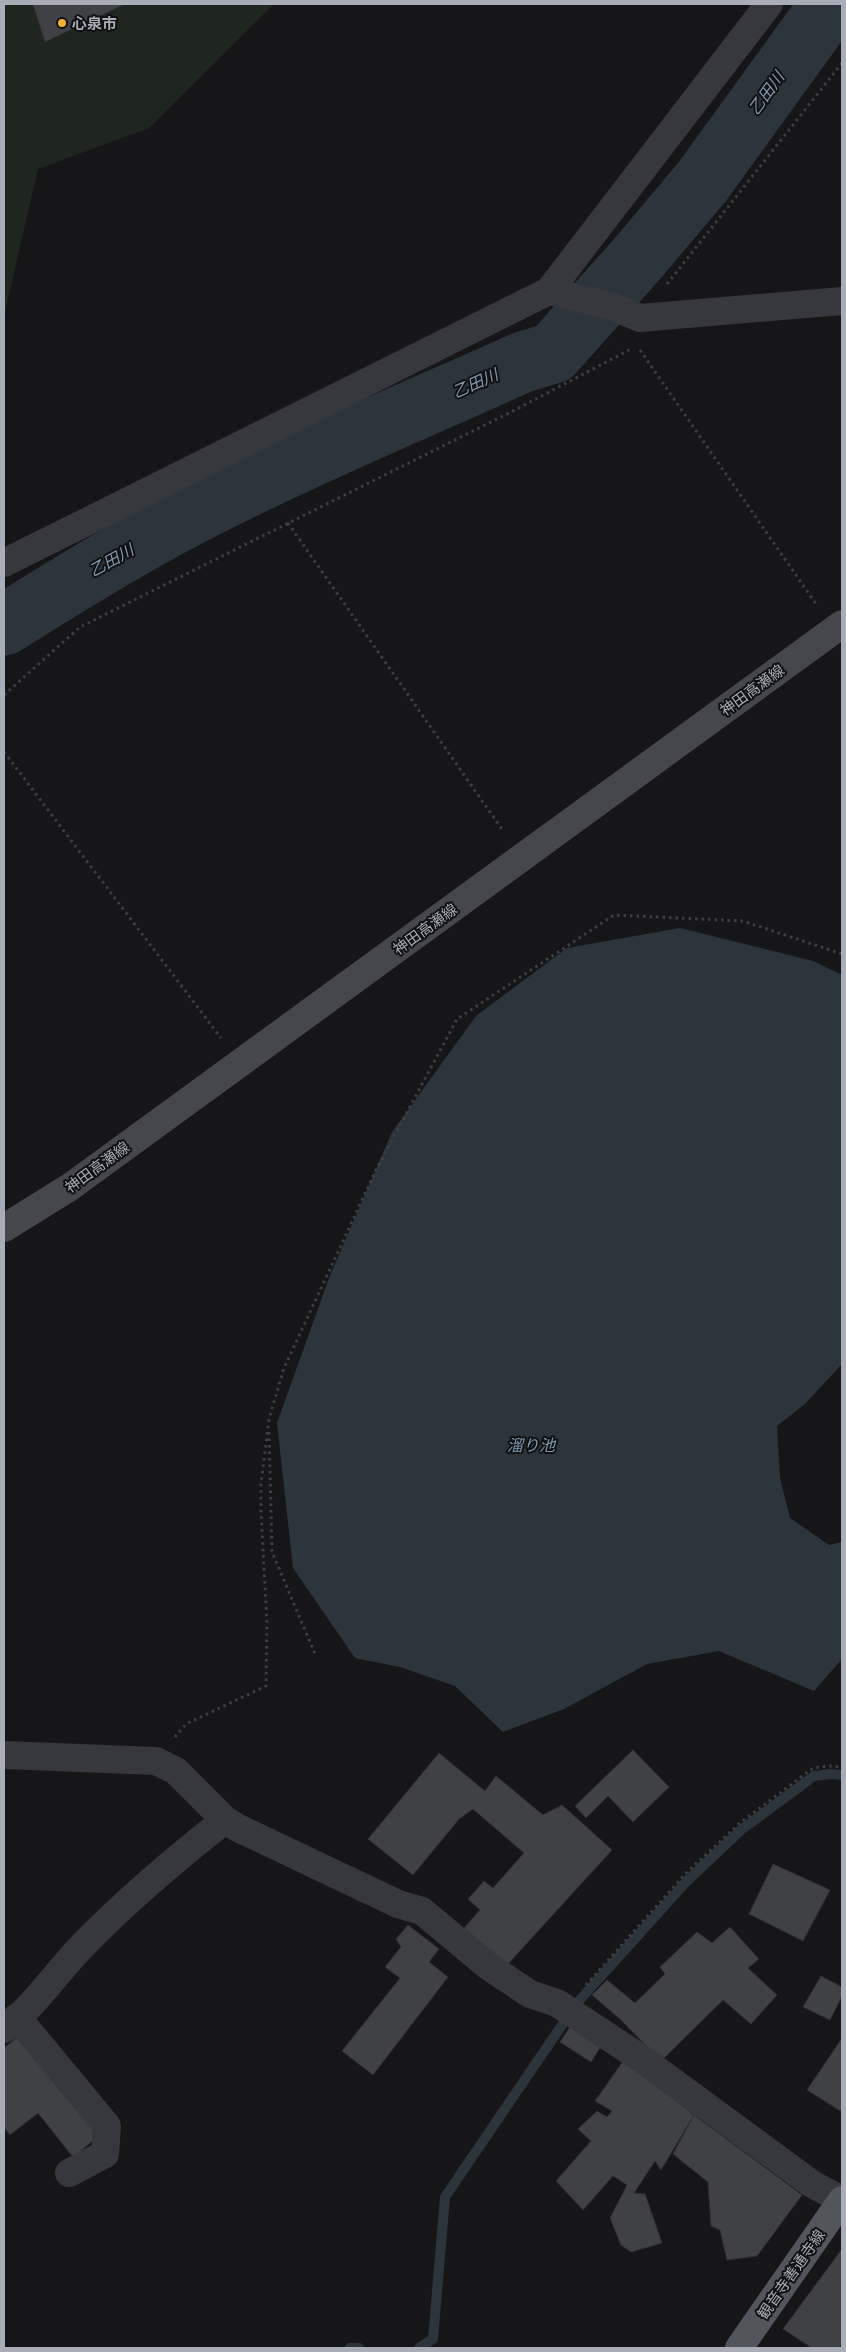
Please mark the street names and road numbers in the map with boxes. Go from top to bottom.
street label: 神田高瀬線 [715,659,789,721]
street label: 神田高瀬線 [388,898,462,960]
street label: 神田高瀬線 [60,1136,134,1198]
street label: 観音寺善通寺線 [751,2224,831,2324]

